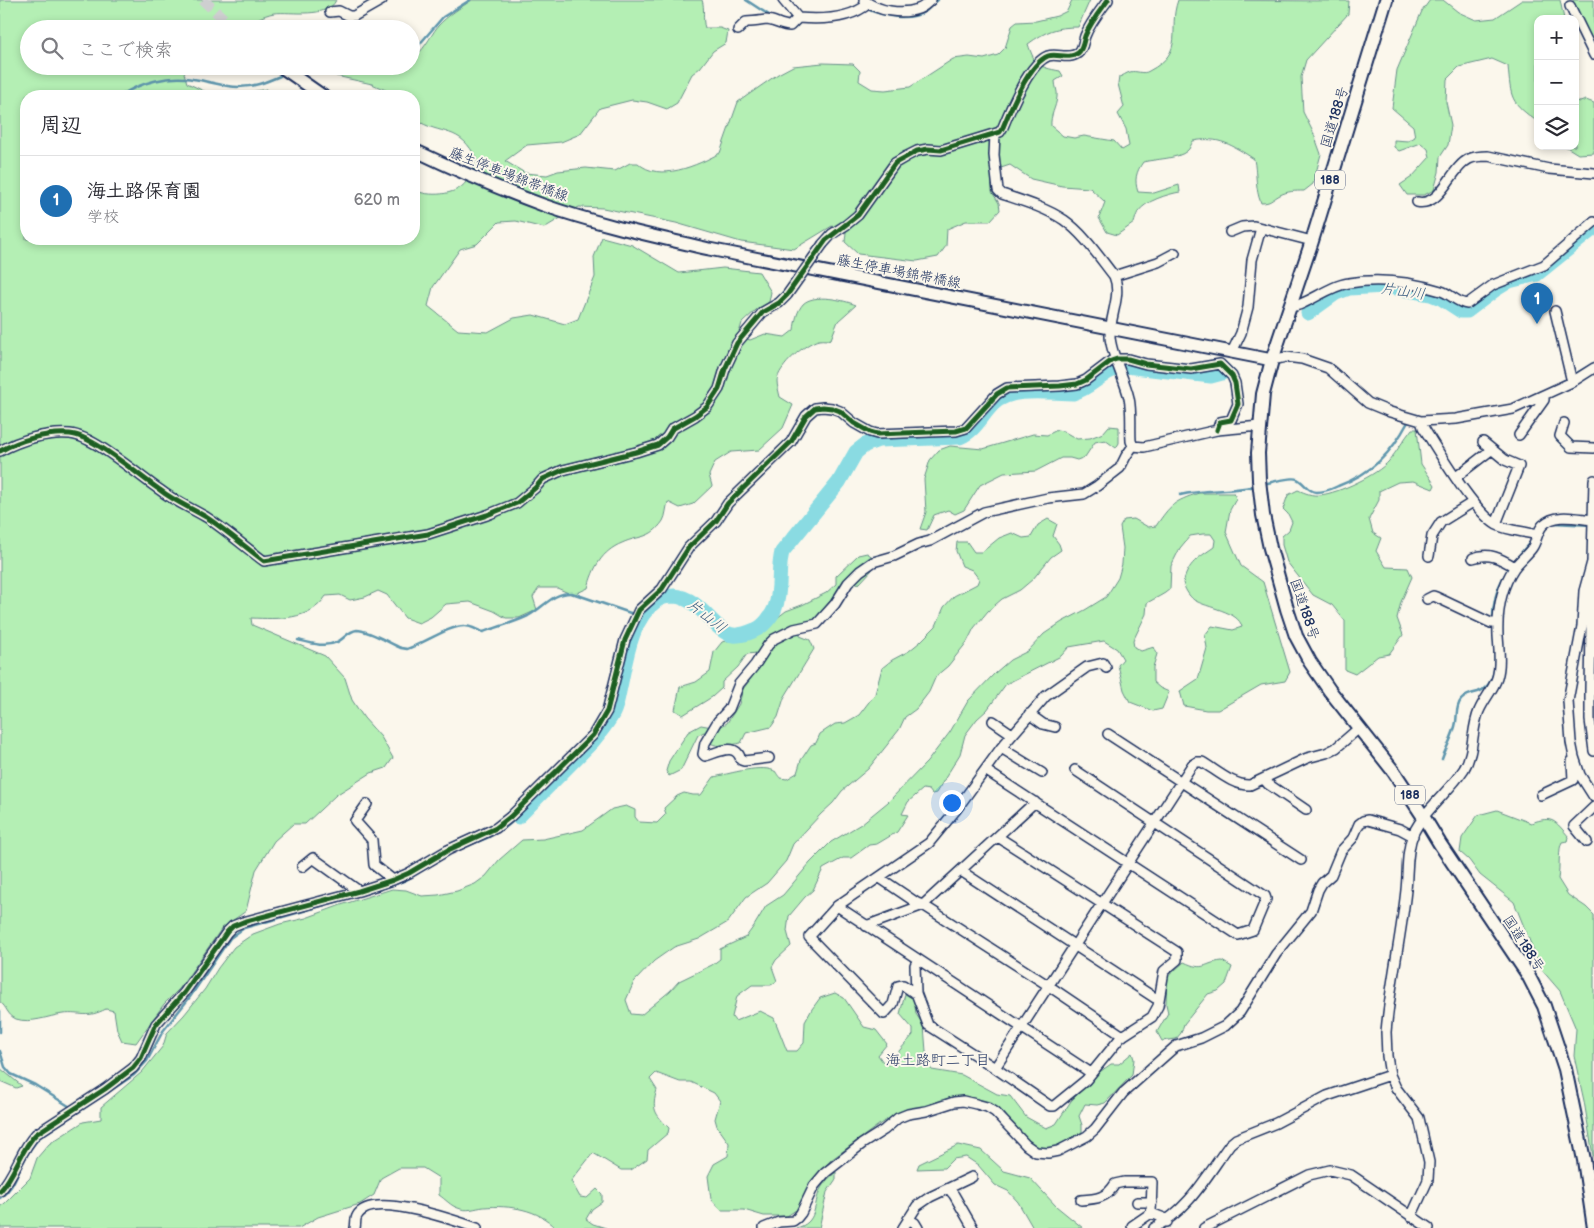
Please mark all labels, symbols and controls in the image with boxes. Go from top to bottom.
map controls [1534,15,1579,150]
button: + [1534,15,1579,60]
search box [20,20,420,75]
icon: search [38,34,66,62]
text: ここで検索 [78,39,173,62]
button: − [1534,60,1579,105]
street label: 国道188号 [1317,84,1352,150]
button: layers [1534,105,1579,150]
text: 周辺 [40,113,82,138]
street label: 藤生停車場錦帯橋線 [447,144,571,205]
road number: 188 [1315,170,1345,190]
text: 海土路保育園 [87,180,201,203]
text: 1 [53,191,59,210]
text: 620 m [354,191,400,210]
text: 学校 [87,208,119,227]
street label: 藤生停車場錦帯橋線 [835,251,962,292]
water label: 片山川 [1379,279,1427,304]
pin: 1 [1521,283,1553,324]
street label: 国道188号 [1286,576,1323,642]
water label: 片山川 [683,595,730,638]
road number: 188 [1395,786,1425,804]
your location [939,790,965,816]
street label: 国道188号 [1499,912,1548,975]
district label: 海土路町二丁目 [885,1051,991,1070]

